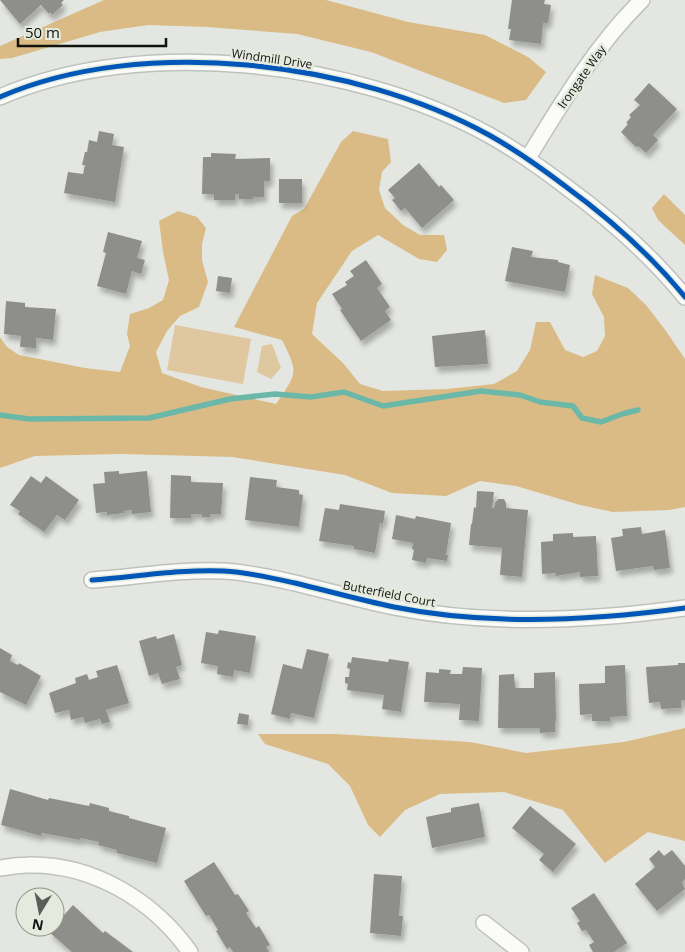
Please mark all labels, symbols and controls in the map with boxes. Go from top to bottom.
scale bar [18,15,165,47]
text: 50 m [25,22,60,42]
street label: Irongate Way [553,41,610,112]
street label: Windmill Drive [231,44,314,73]
street label: Butterfield Court [341,576,437,611]
north arrow [15,887,65,937]
text: N [30,915,45,936]

